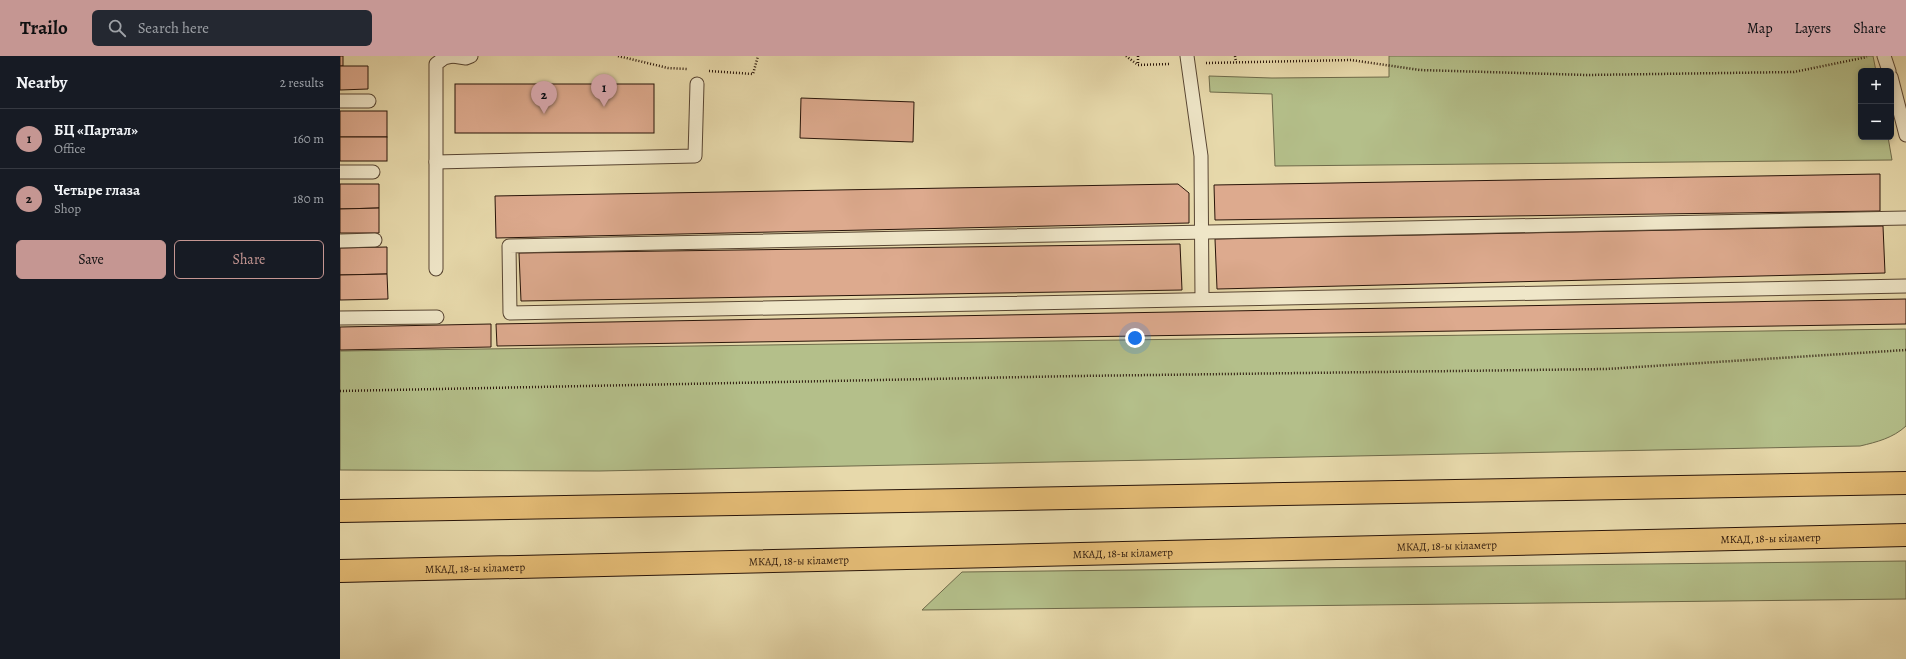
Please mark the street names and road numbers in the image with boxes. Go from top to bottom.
street label: МКАД, 18-ы кіламетр [1720,530,1821,547]
street label: МКАД, 18-ы кіламетр [1396,537,1497,555]
street label: МКАД, 18-ы кіламетр [1072,545,1173,562]
street label: МКАД, 18-ы кіламетр [749,552,849,570]
street label: МКАД, 18-ы кіламетр [425,560,526,577]

